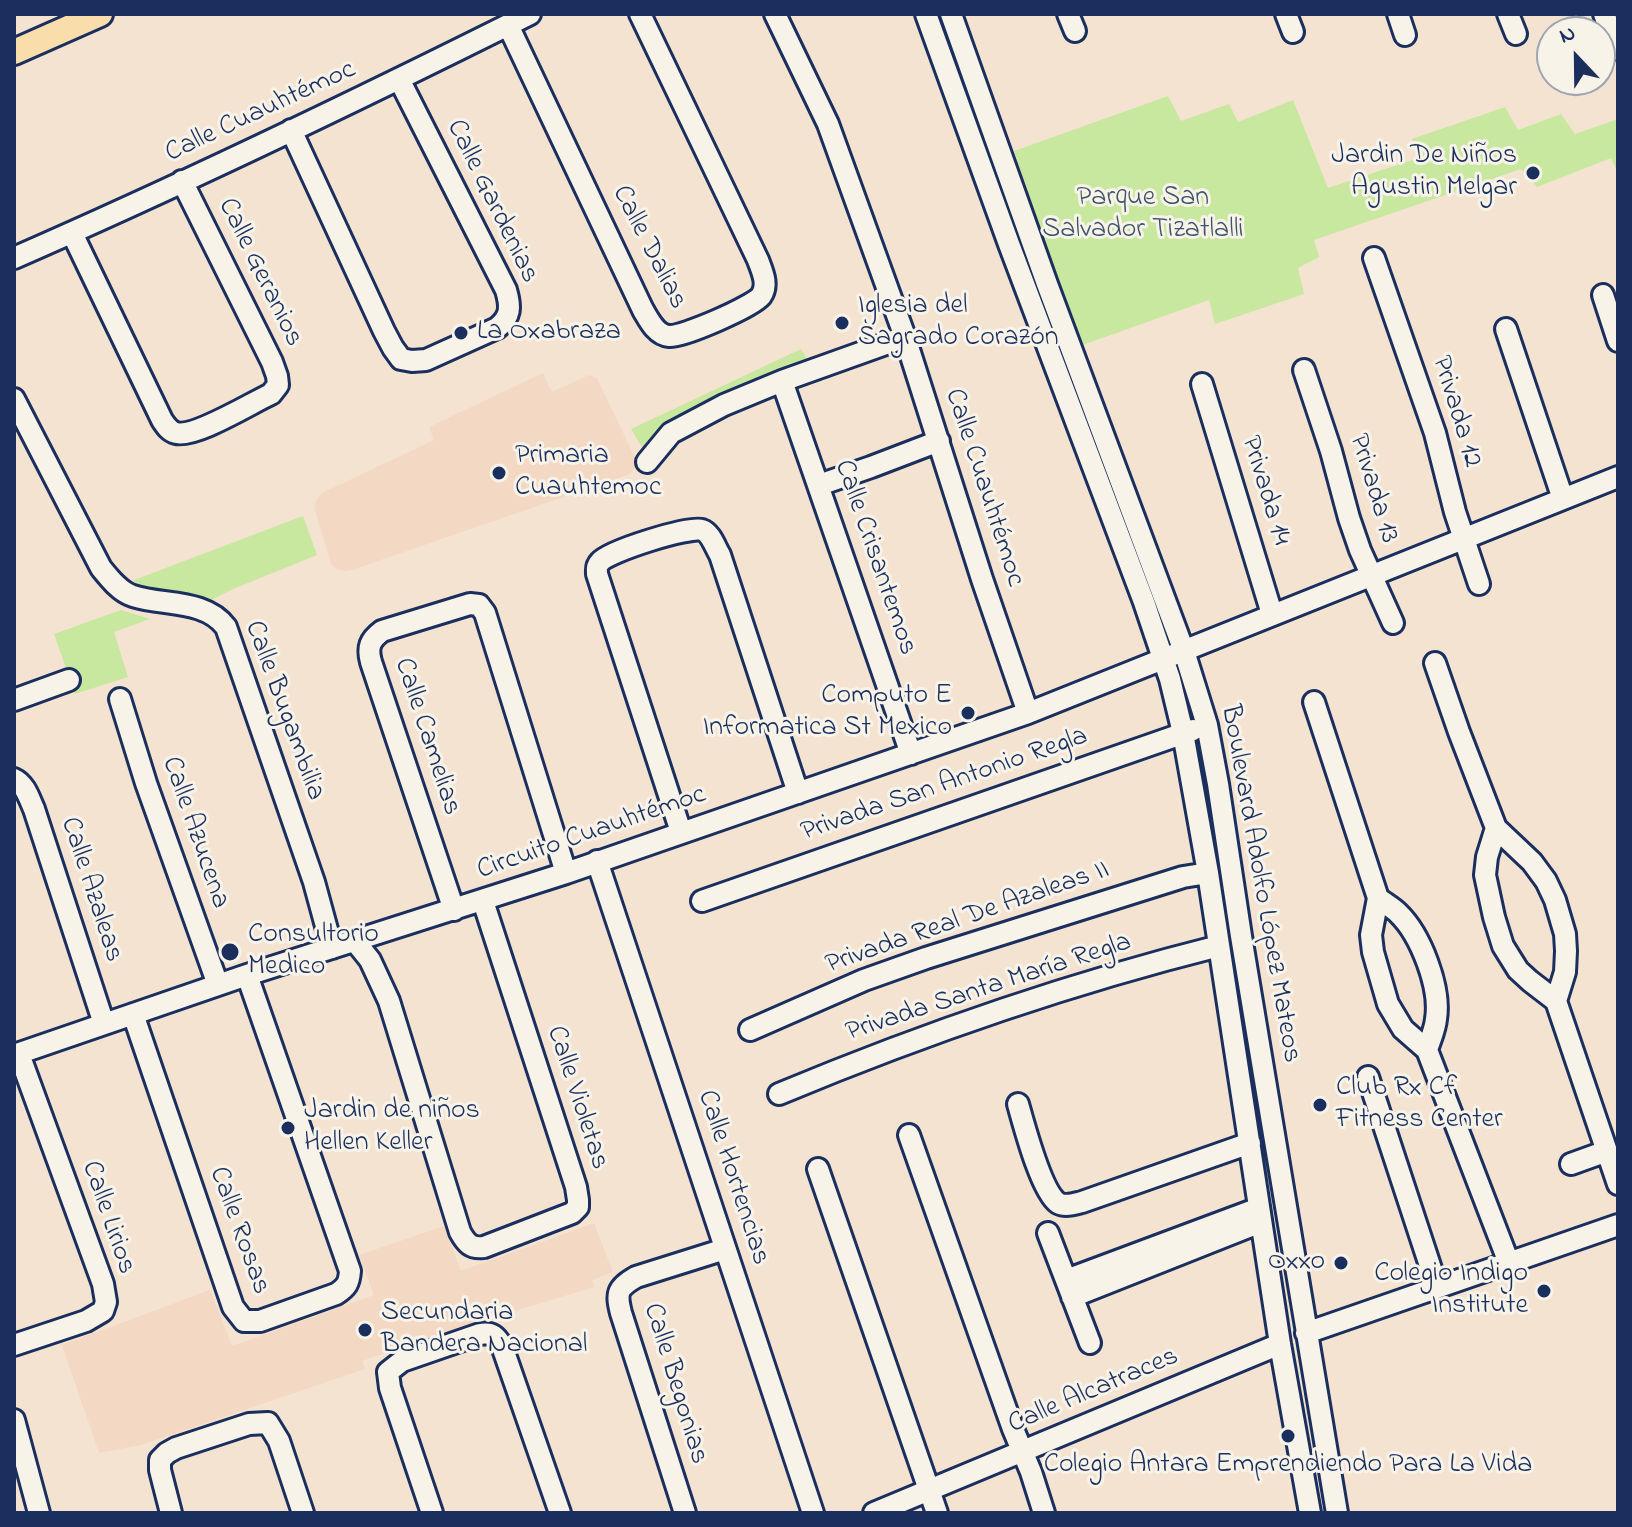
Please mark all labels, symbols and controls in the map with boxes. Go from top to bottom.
north arrow [1536,16,1616,96]
text: N [1555,18,1581,53]
street label: Calle Cuauhtémoc [161,54,361,172]
street label: Calle Gardenias [437,115,545,289]
place label: Jardin De Niños Agustin Melgar [1331,140,1517,206]
marker: Jardin De Niños Agustin Melgar [1524,164,1542,182]
street label: Calle Dalias [603,181,693,315]
park label: Parque San Salvador Tizatlalli [1042,182,1244,248]
street label: Calle Geranios [209,193,309,353]
place label: Iglesia del Sagrado Corazón [858,290,1059,356]
marker: Iglesia del Sagrado Corazón [833,314,851,332]
place label: La Oxabraza [477,316,621,350]
marker: La Oxabraza [452,324,470,342]
street label: Privada 12 [1422,352,1488,472]
street label: Calle Cuauhtémoc [935,385,1031,591]
street label: Privada 13 [1339,430,1405,548]
street label: Privada 14 [1231,432,1297,550]
place label: Primaria Cuauhtemoc [515,440,661,506]
street label: Calle Crisantemos [825,456,923,660]
marker: Primaria Cuauhtemoc [490,464,508,482]
street label: Calle Bugambilia [235,617,331,805]
street label: Calle Camelias [385,654,467,820]
place label: Computo E Informatica St Mexico [703,680,952,746]
street label: Boulevard Adolfo López Mateos [1211,703,1307,1065]
marker: Computo E Informatica St Mexico [959,704,977,722]
street label: Privada San Antonio Regla [797,721,1093,851]
street label: Calle Azucena [152,753,236,913]
street label: Circuito Cuauhtémoc [473,779,711,889]
street label: Calle Azaleas [51,813,129,967]
street label: Privada Real De Azaleas II [822,855,1114,983]
place label: Consultorio Medico [248,919,379,985]
street label: Privada Santa María Regla [842,927,1136,1051]
marker: Consultorio Medico [219,941,241,963]
street label: Calle Violetas [537,1022,615,1174]
place label: Club Rx Cf Fitness Center [1336,1072,1503,1138]
street label: Calle Hortencias [688,1086,776,1270]
place label: Jardin de niños Hellen Keller [304,1095,480,1161]
marker: Club Rx Cf Fitness Center [1311,1096,1329,1114]
marker: Jardin de niños Hellen Keller [279,1119,297,1137]
street label: Calle Lirios [72,1157,142,1279]
street label: Calle Rosas [199,1163,277,1299]
place label: Oxxo [1268,1246,1325,1280]
marker: Oxxo [1332,1254,1350,1272]
place label: Colegio Indigo Institute [1374,1258,1528,1324]
marker: Colegio Indigo Institute [1535,1282,1553,1300]
place label: Secundaria Bandera Nacional [381,1297,588,1363]
street label: Calle Begonias [634,1300,714,1468]
marker: Secundaria Bandera Nacional [356,1321,374,1339]
street label: Calle Alcatraces [1004,1341,1184,1443]
marker: Colegio Antara Emprendiendo Para La Vida [1279,1427,1297,1445]
place label: Colegio Antara Emprendiendo Para La Vida [1044,1449,1532,1483]

